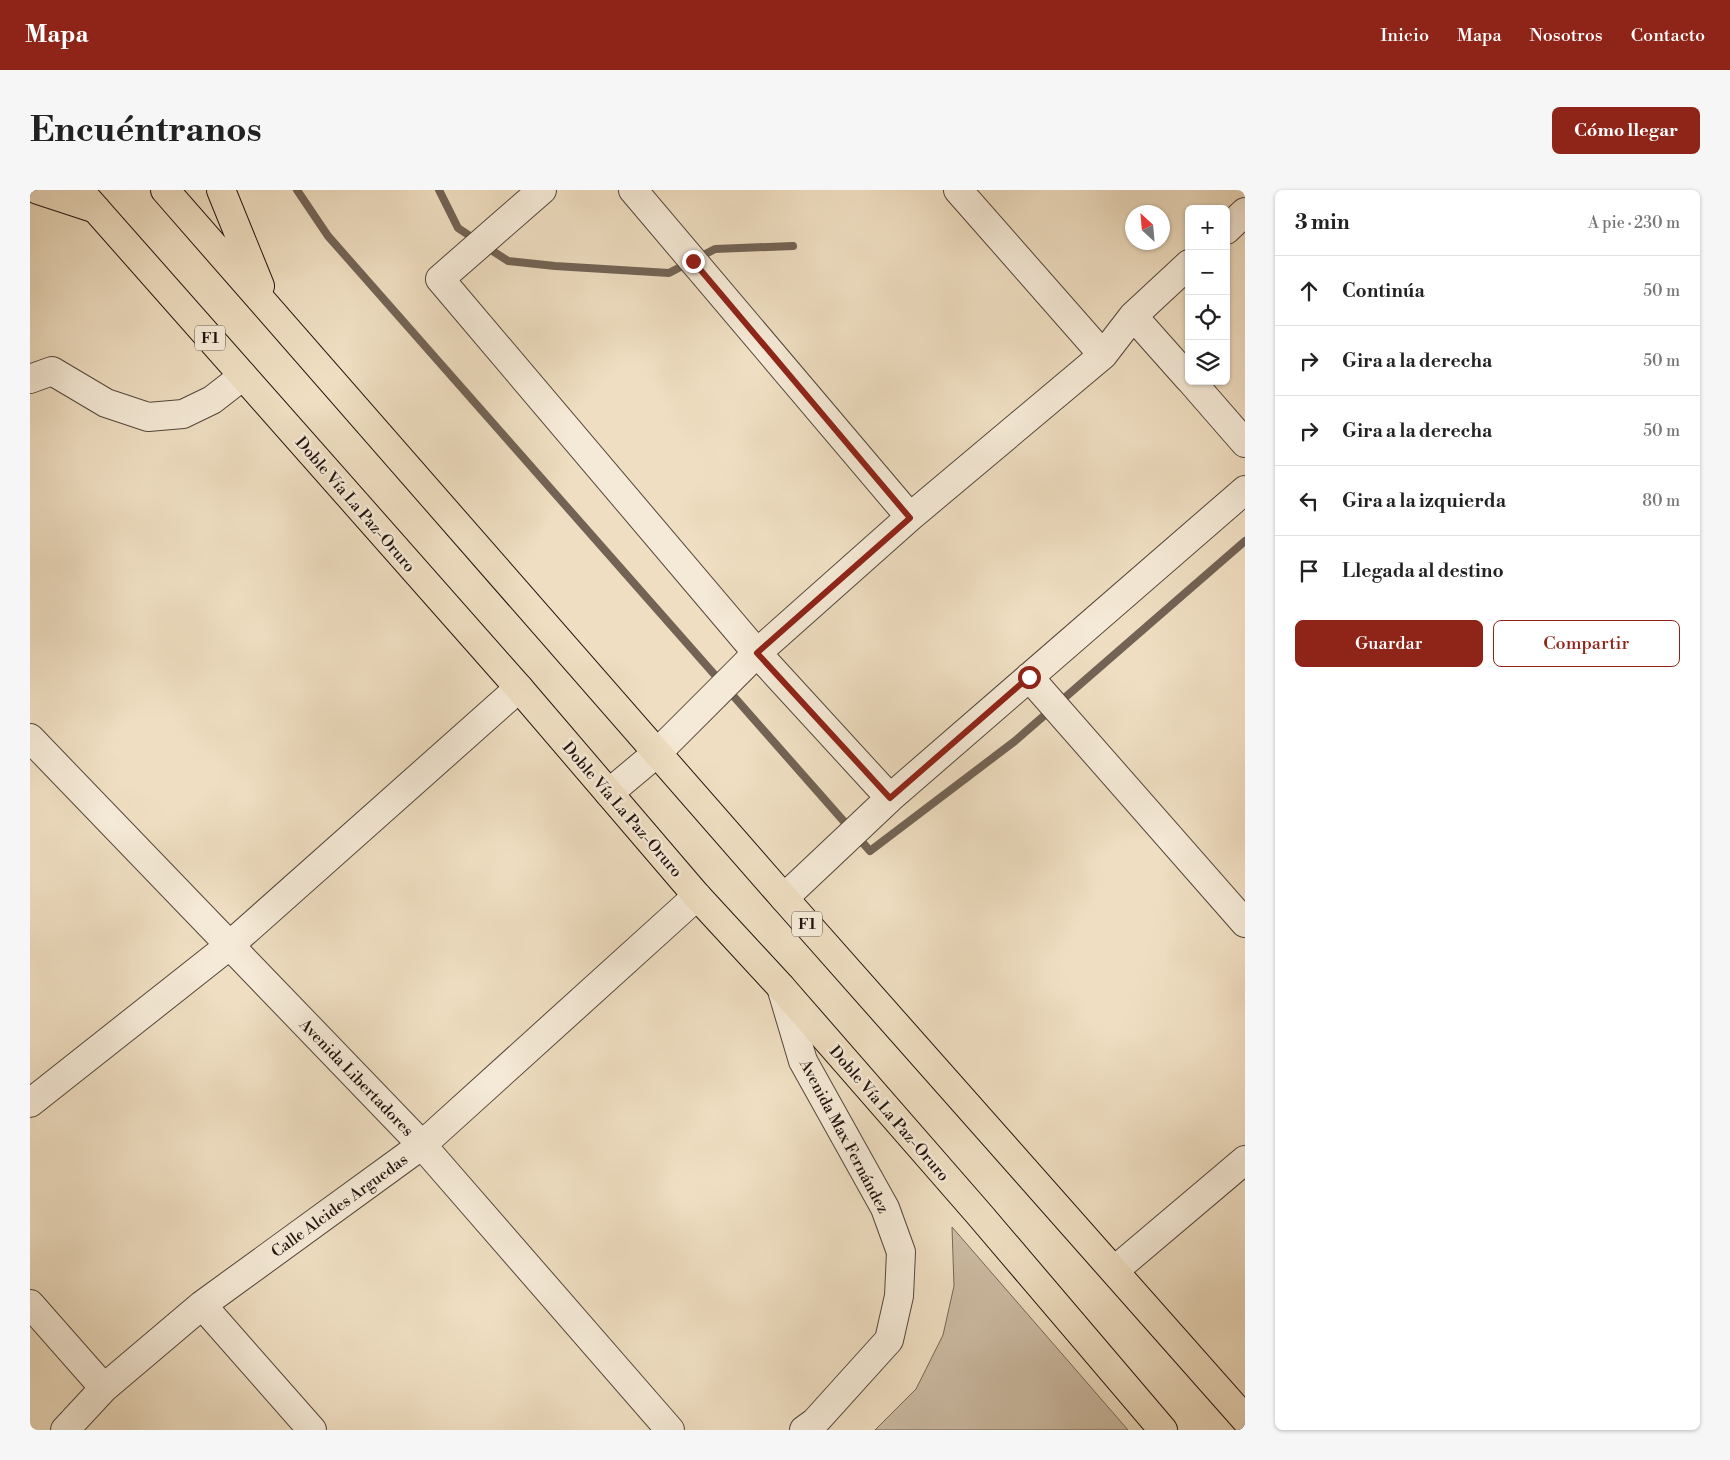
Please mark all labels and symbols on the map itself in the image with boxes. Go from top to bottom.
north arrow [1125,205,1170,250]
route end [682,250,705,273]
road number: F1 [195,326,225,350]
street label: Doble Vía La Paz-Oruro [291,433,420,577]
route start [1018,666,1041,689]
street label: Doble Vía La Paz-Oruro [558,738,687,882]
road number: F1 [792,912,822,936]
street label: Avenida Libertadores [294,1014,418,1141]
street label: Doble Vía La Paz-Oruro [825,1042,954,1186]
street label: Avenida Max Fernández [795,1055,893,1217]
street label: Calle Alcides Arguedas [267,1150,412,1262]

